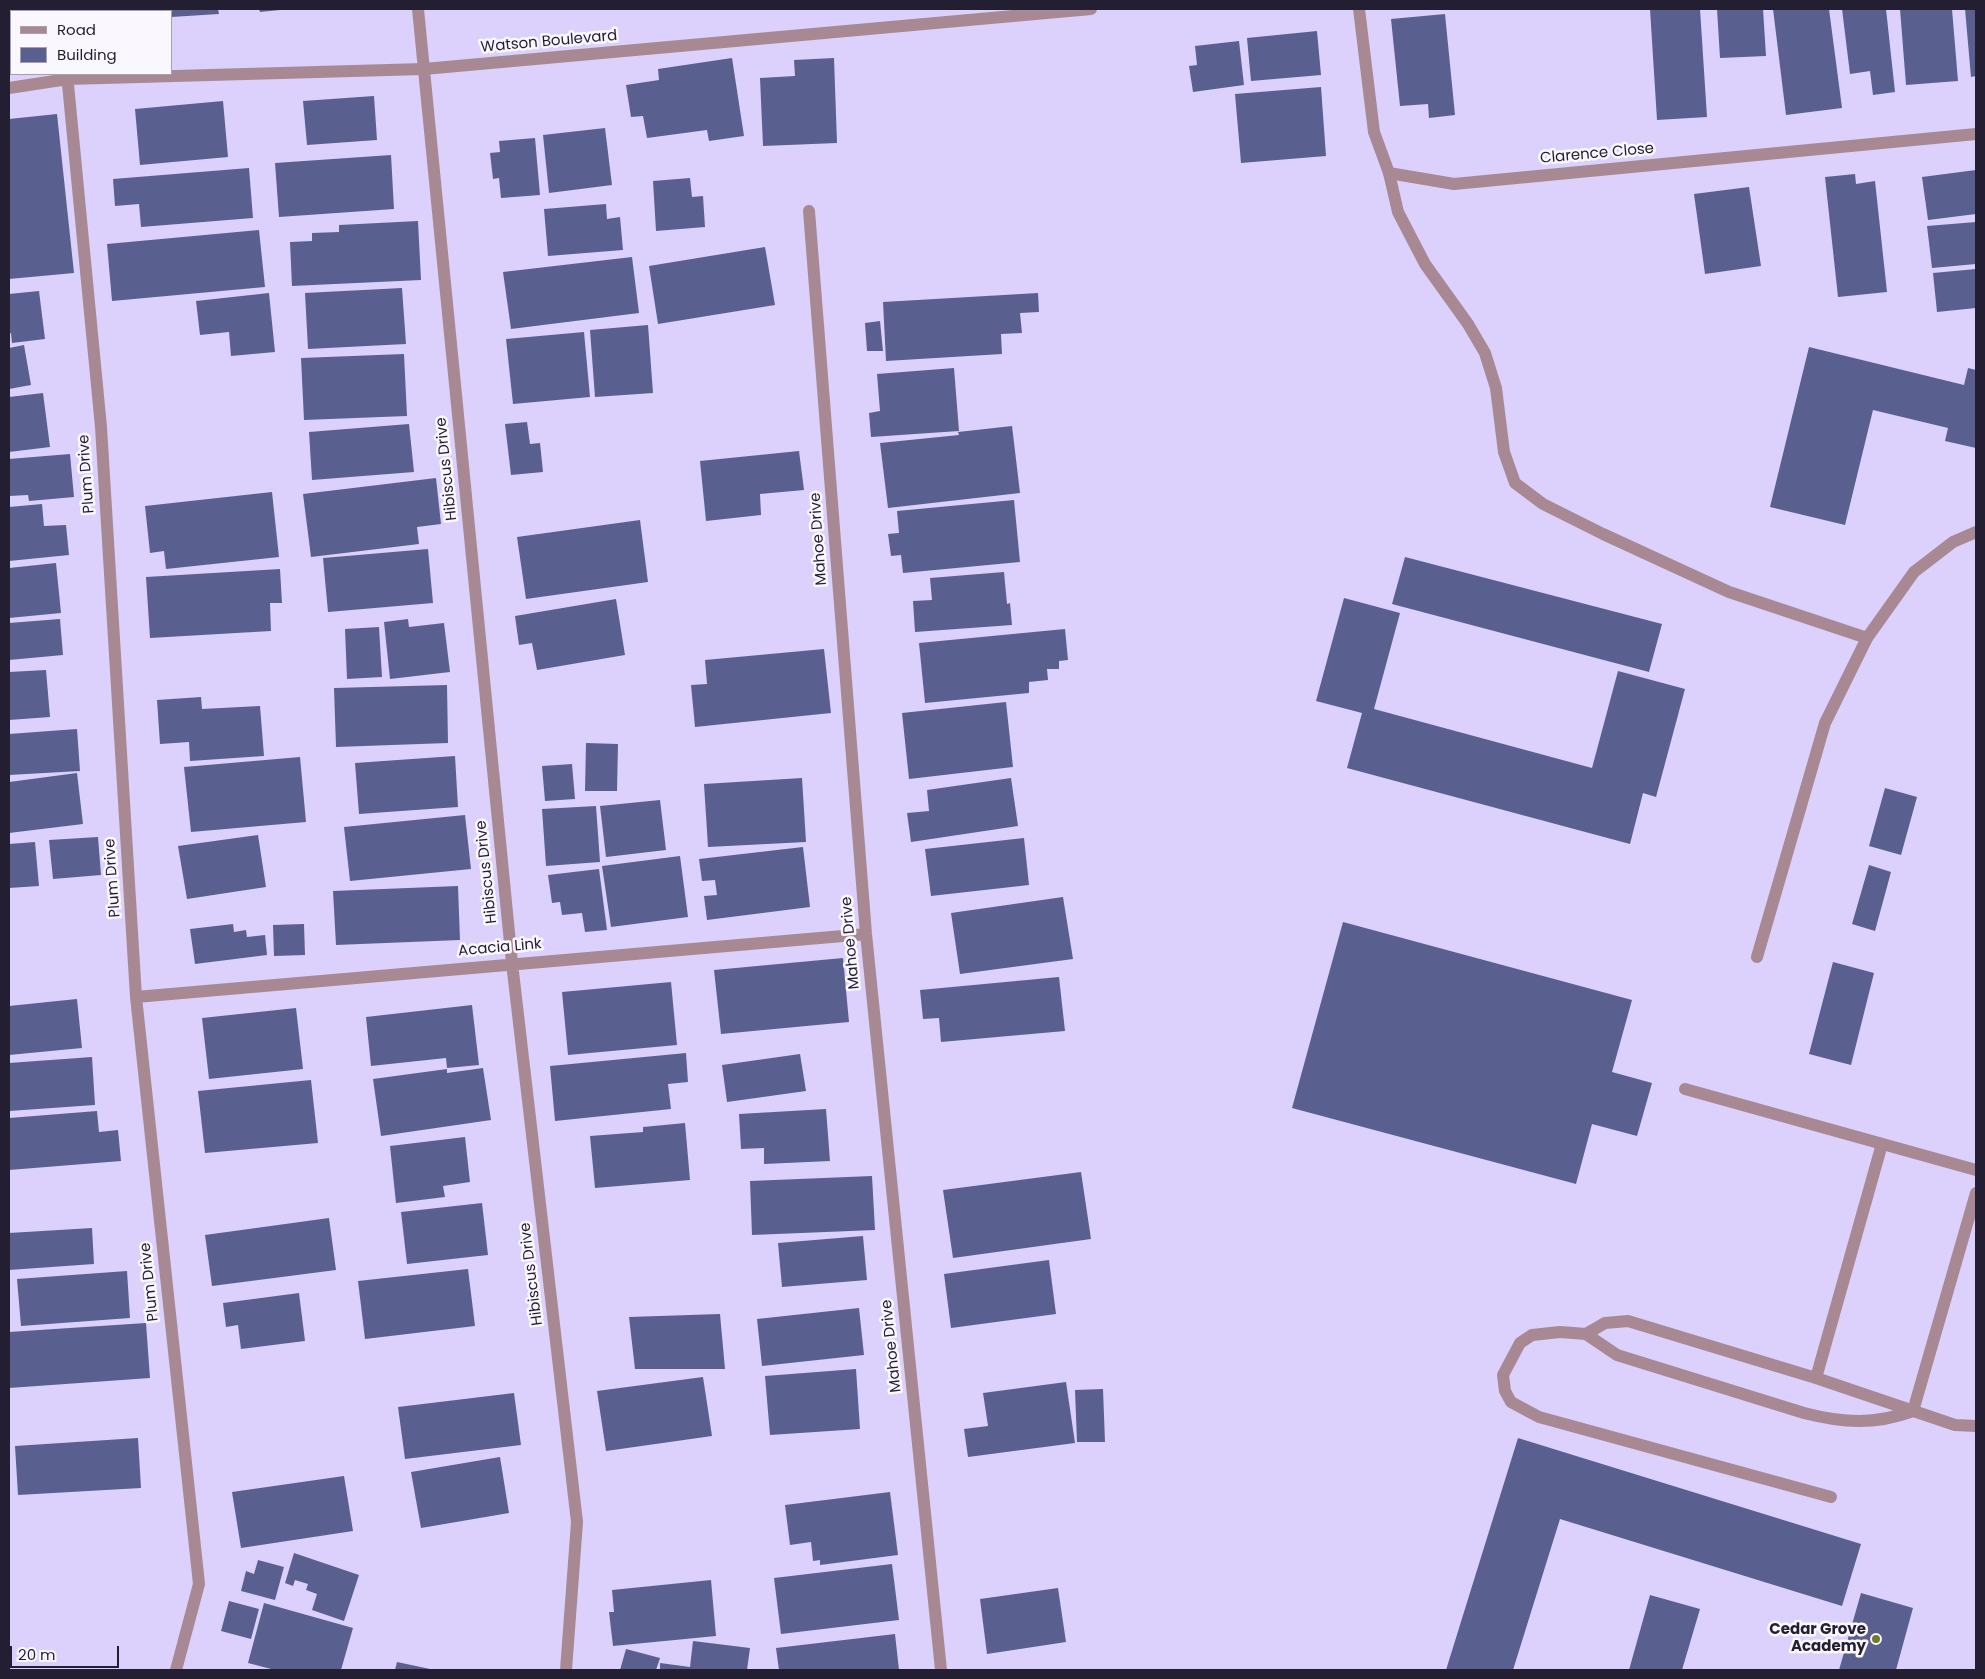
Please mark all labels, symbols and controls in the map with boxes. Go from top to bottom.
legend [10,10,172,75]
text: Road [57,19,96,40]
street label: Watson Boulevard [480,27,618,57]
text: Building [57,44,117,65]
street label: Clarence Close [1539,140,1655,168]
street label: Hibiscus Drive [433,416,461,522]
street label: Plum Drive [75,434,99,514]
street label: Mahoe Drive [807,492,831,586]
street label: Hibiscus Drive [473,819,501,925]
street label: Plum Drive [101,838,125,918]
street label: Mahoe Drive [838,896,864,990]
street label: Acacia Link [457,935,543,961]
street label: Hibiscus Drive [517,1221,547,1327]
street label: Plum Drive [137,1242,163,1322]
street label: Mahoe Drive [878,1299,906,1393]
place label: Cedar Grove Academy [1769,1621,1866,1656]
marker: Cedar Grove Academy [1870,1633,1882,1645]
scale bar [12,1636,121,1668]
text: 20 m [18,1644,56,1665]

